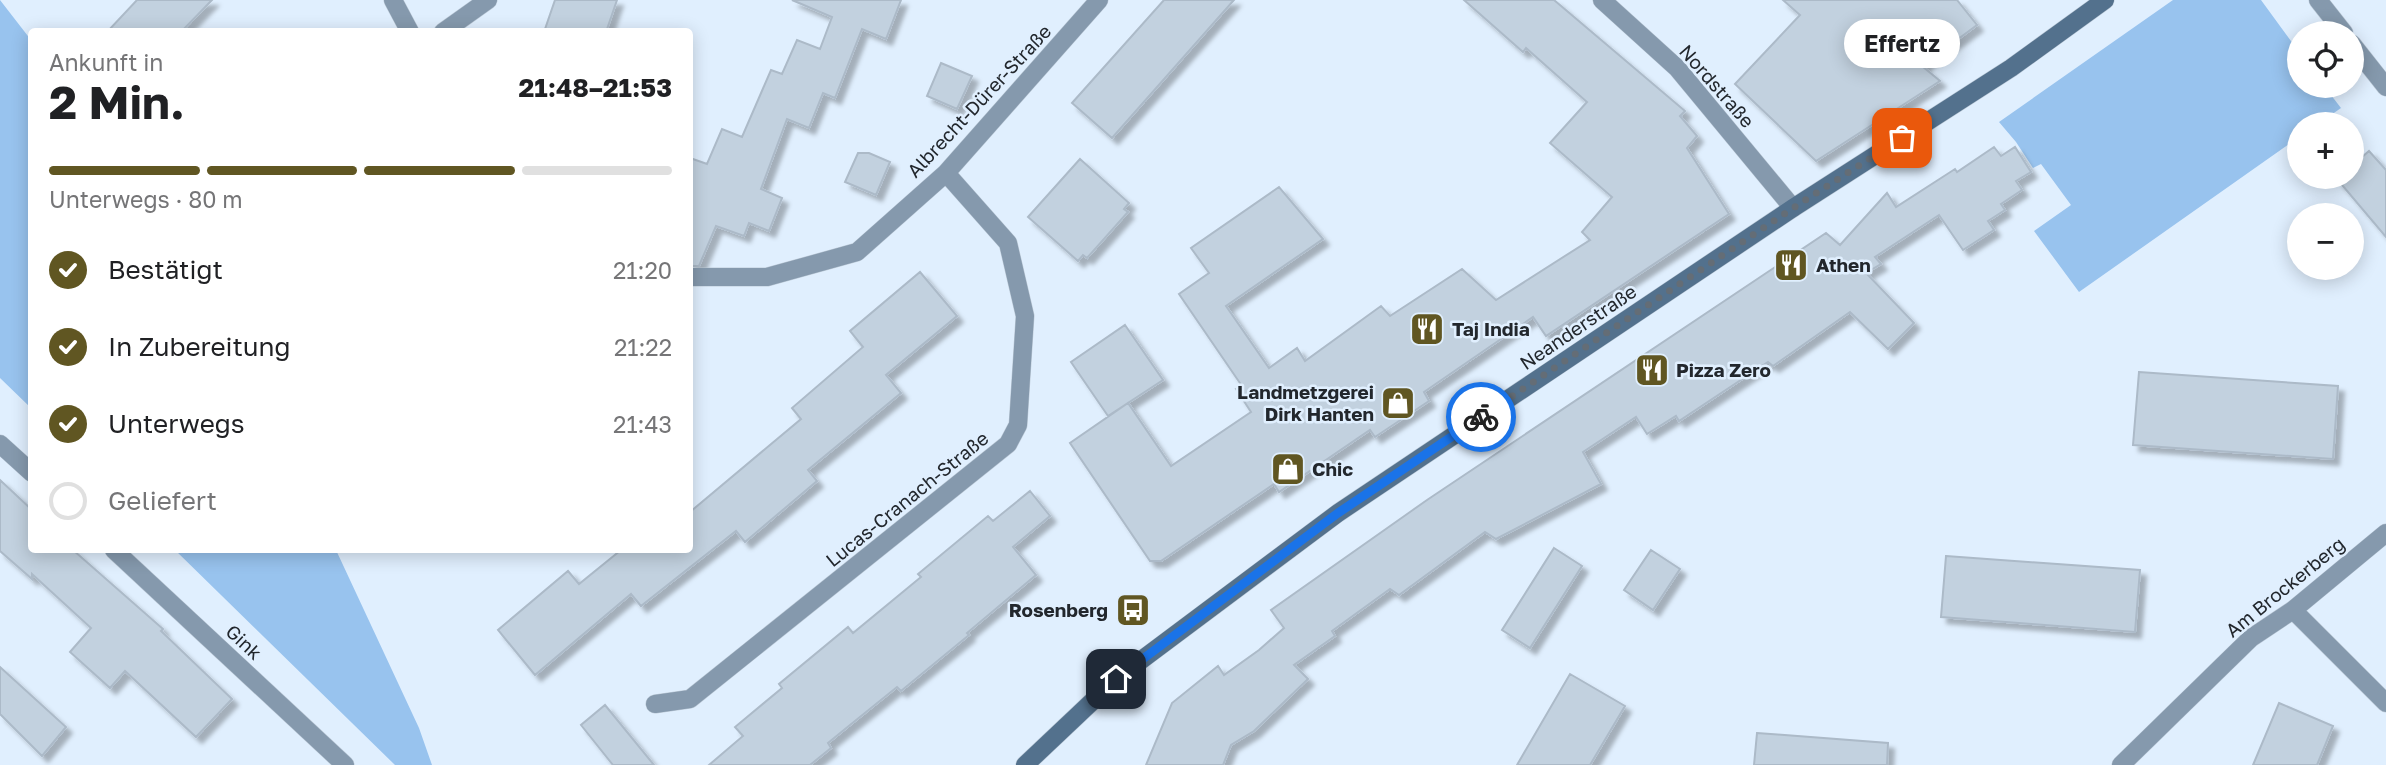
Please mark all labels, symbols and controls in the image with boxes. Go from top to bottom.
street label: Albrecht-Dürer-Straße [902,19,1055,182]
callout: Effertz [1844,19,1960,68]
map controls [2287,21,2364,280]
button: locate [2287,21,2364,98]
text: Effertz [1864,29,1940,57]
street label: Nordstraße [1675,39,1760,132]
text: Ankunft in [49,48,164,76]
text: 21:48–21:53 [518,72,672,103]
text: 2 Min. [49,74,185,129]
pin [1872,108,1932,168]
button: + [2287,112,2364,189]
icon: bag [1883,119,1921,157]
text: Unterwegs · 80 m [49,185,243,213]
button: − [2287,203,2364,280]
restaurant icon: Athen [1772,246,1810,284]
icon: check [49,251,87,289]
place label: Athen [1816,253,1871,276]
text: Bestätigt [108,254,223,285]
text: 21:20 [613,256,672,284]
street label: Neanderstraße [1515,279,1640,374]
restaurant icon: Taj India [1408,310,1446,348]
place label: Taj India [1452,317,1530,340]
icon: check [49,328,87,366]
text: In Zubereitung [108,331,291,362]
text: 21:22 [614,333,672,361]
restaurant icon: Pizza Zero [1633,351,1671,389]
place label: Pizza Zero [1676,358,1771,381]
place label: Landmetzgerei Dirk Hanten [1237,380,1374,425]
courier [1446,382,1516,452]
shop icon: Landmetzgerei Dirk Hanten [1379,384,1417,422]
icon: bike [1462,398,1500,436]
icon: check [49,405,87,443]
text: Unterwegs [108,408,245,439]
text: 21:43 [613,410,672,438]
street label: Lucas-Cranach-Straße [821,426,993,571]
shop icon: Chic [1269,450,1307,488]
place label: Chic [1312,457,1353,480]
text: Geliefert [108,485,217,516]
street label: Am Brockerberg [2221,532,2349,642]
bus stop icon: Rosenberg [1114,591,1152,629]
place label: Rosenberg [1009,598,1108,621]
street label: Gink [222,619,267,664]
pin [1086,649,1146,709]
icon: home [1097,660,1135,698]

